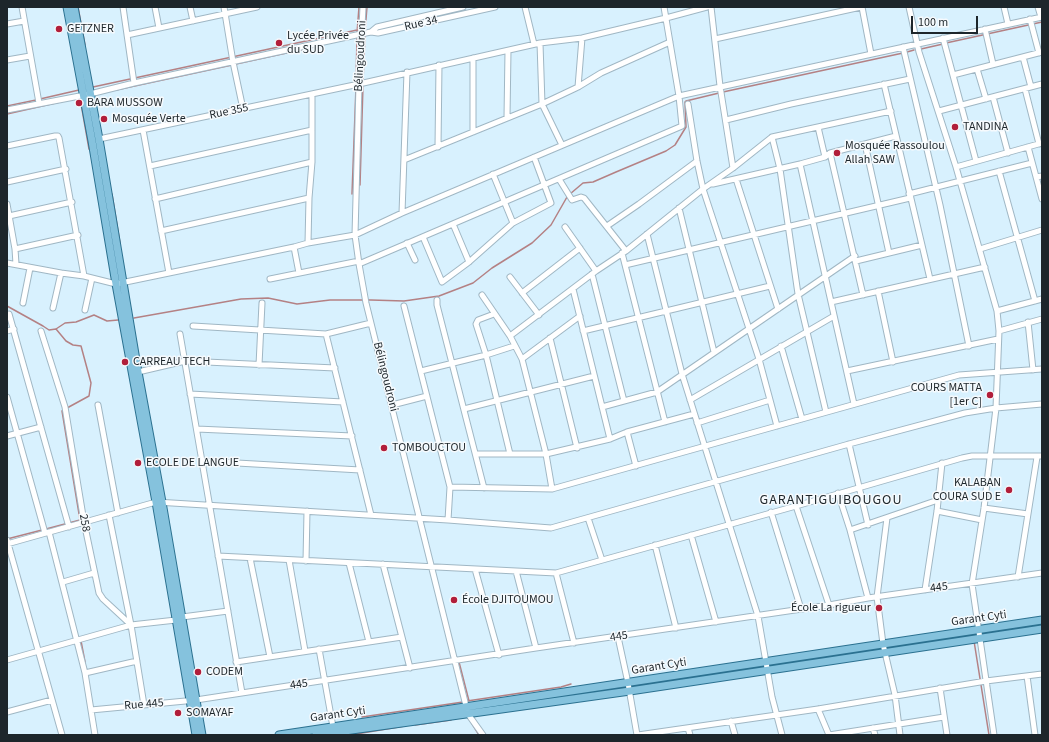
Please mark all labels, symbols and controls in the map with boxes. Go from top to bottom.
scale bar [913,8,980,34]
street label: Rue 34 [403,13,439,35]
text: 100 m [918,14,948,31]
street label: Bélingoudroni [352,20,370,92]
place label: GETZNER [67,22,114,36]
marker: GETZNER [54,24,64,34]
place label: Lycée Privée du SUD [287,29,349,57]
marker: Lycée Privée du SUD [274,38,284,48]
place label: BARA MUSSOW [87,96,163,110]
marker: BARA MUSSOW [74,98,84,108]
street label: Rue 355 [208,101,250,123]
place label: Mosquée Verte [112,112,186,126]
marker: Mosquée Verte [99,114,109,124]
place label: TANDINA [963,120,1008,134]
marker: TANDINA [950,122,960,132]
place label: Mosquée Rassoulou Allah SAW [845,139,945,167]
marker: Mosquée Rassoulou Allah SAW [832,148,842,158]
street label: Bélingoudroni [369,341,401,413]
place label: CARREAU TECH [133,355,210,369]
marker: CARREAU TECH [120,357,130,367]
place label: COURS MATTA [1er C] [911,381,982,409]
marker: COURS MATTA [1er C] [985,390,995,400]
place label: TOMBOUCTOU [392,441,466,455]
marker: TOMBOUCTOU [379,443,389,453]
place label: ECOLE DE LANGUE [146,456,239,470]
marker: ECOLE DE LANGUE [133,458,143,468]
place label: KALABAN COURA SUD E [933,476,1001,504]
marker: KALABAN COURA SUD E [1004,485,1014,495]
district label: GARANTIGUIBOUGOU [760,493,902,509]
street label: 258 [75,513,93,533]
street label: 445 [929,580,949,596]
place label: École DJITOUMOU [462,593,553,607]
marker: École DJITOUMOU [449,595,459,605]
place label: École La rigueur [791,601,871,615]
marker: École La rigueur [874,603,884,613]
street label: Garant Cyti [950,608,1008,630]
street label: 445 [609,628,629,646]
street label: Garant Cyti [630,656,688,678]
place label: CODEM [206,665,243,679]
marker: CODEM [193,667,203,677]
street label: 445 [289,677,309,693]
street label: Rue 445 [124,696,164,714]
street label: Garant Cyti [309,704,367,726]
place label: SOMAYAF [186,706,233,720]
marker: SOMAYAF [173,708,183,718]

